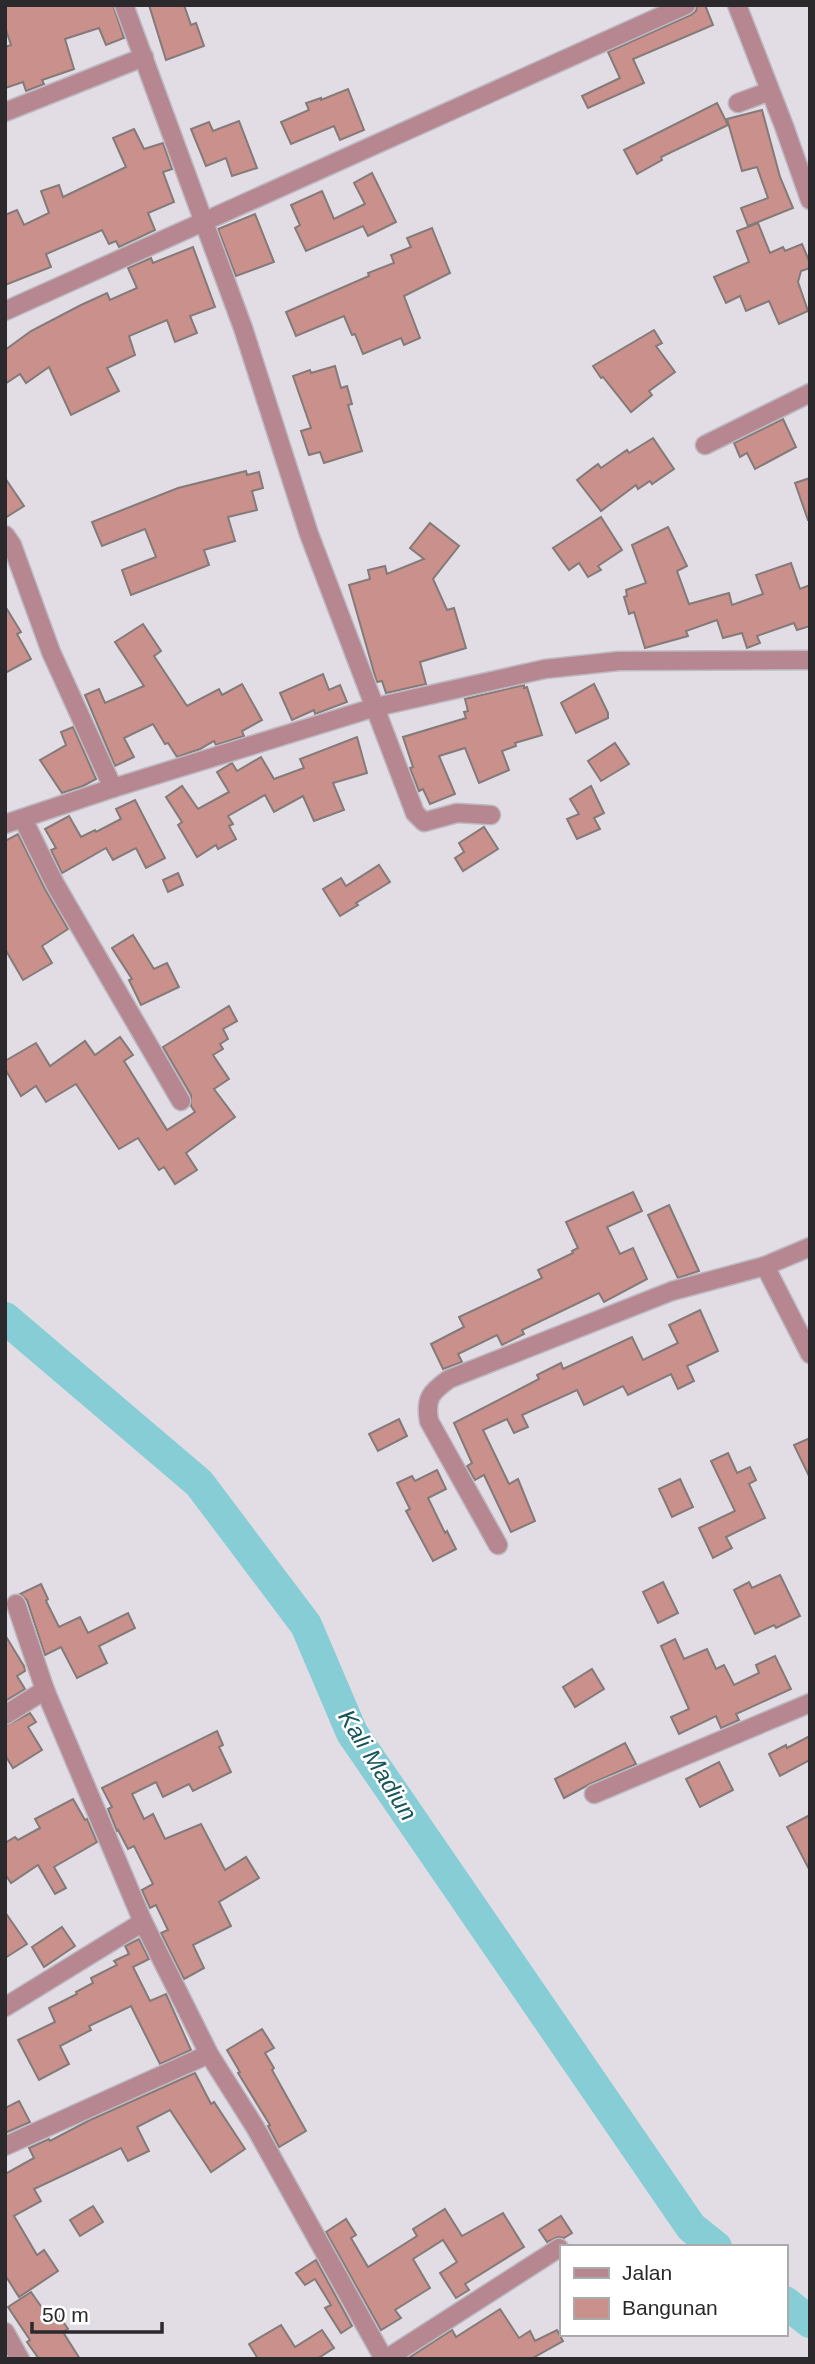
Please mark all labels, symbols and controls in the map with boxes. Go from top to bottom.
water label: Kali Madiun [333,1705,423,1825]
legend [560,2245,787,2336]
text: Jalan [622,2261,672,2284]
scale bar [32,2290,161,2334]
text: Bangunan [622,2296,718,2319]
text: 50 m [42,2303,89,2326]

